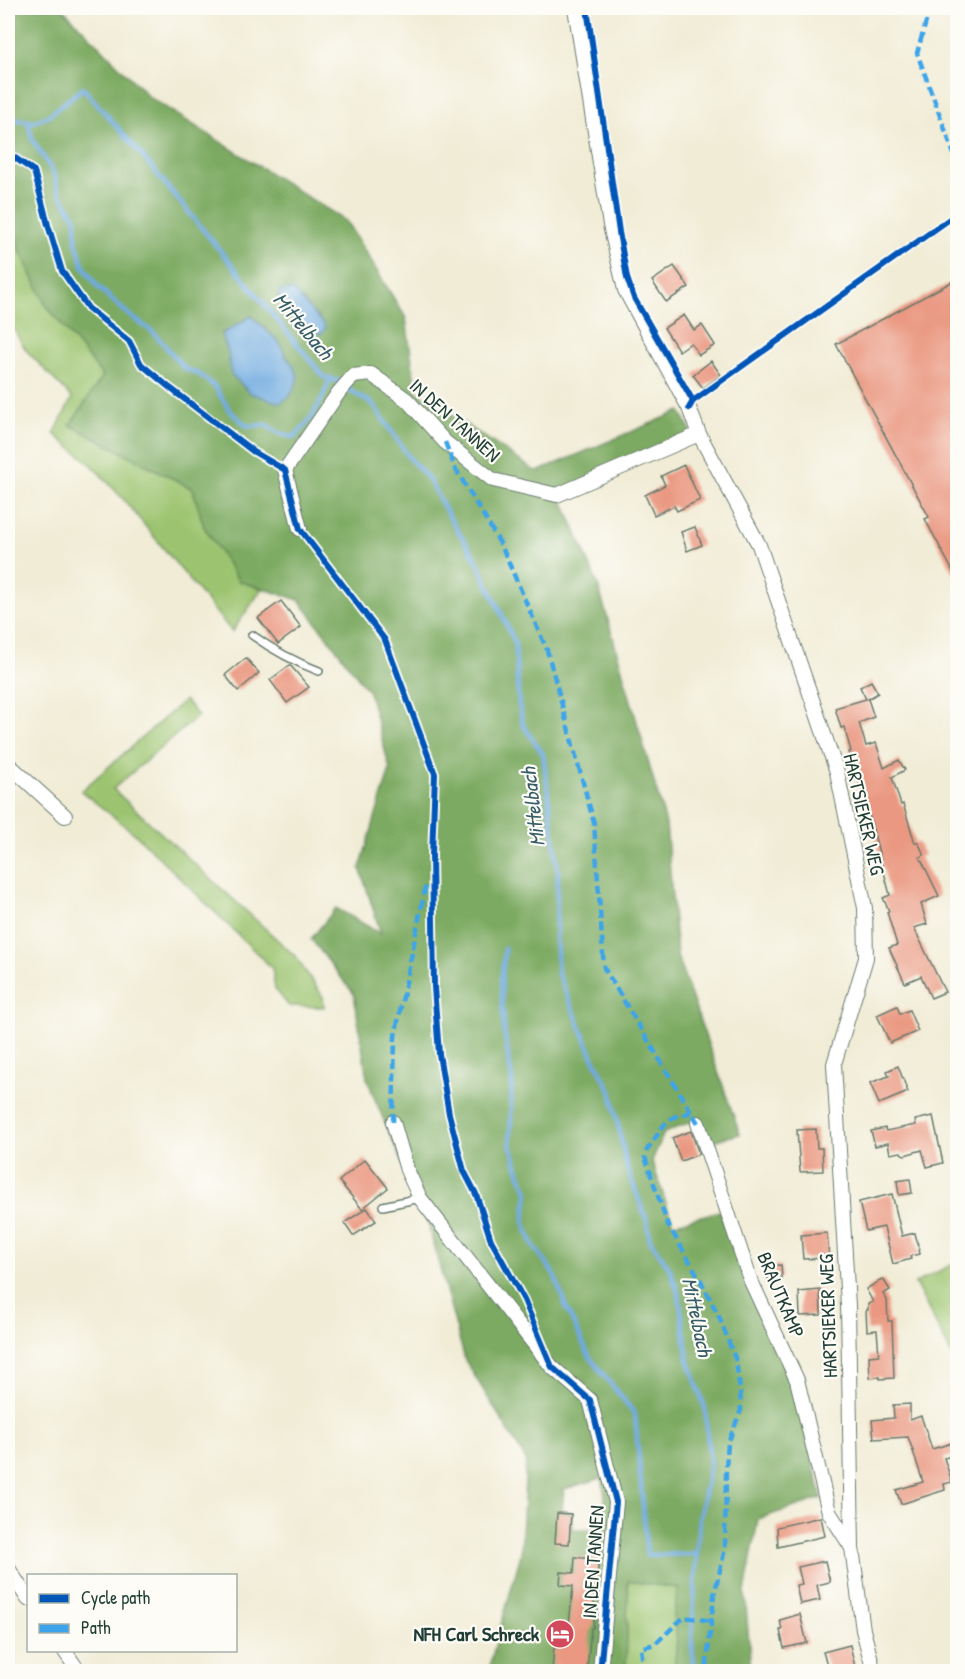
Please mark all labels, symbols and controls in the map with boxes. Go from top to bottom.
water label: Mittelbach [267,286,341,366]
street label: IN DEN TANNEN [404,372,507,468]
street label: HARTSIEKER WEG [837,750,892,878]
water label: Mittelbach [513,765,552,848]
street label: BRAUTKAMP [751,1248,812,1342]
street label: HARTSIEKER WEG [812,1253,843,1378]
water label: Mittelbach [675,1275,720,1360]
street label: IN DEN TANNEN [575,1504,610,1619]
legend [27,1574,237,1652]
text: Cycle path [81,1585,151,1610]
text: Path [81,1615,111,1640]
hotel icon: NFH Carl Schreck [544,1618,576,1650]
place label: NFH Carl Schreck [413,1620,540,1647]

